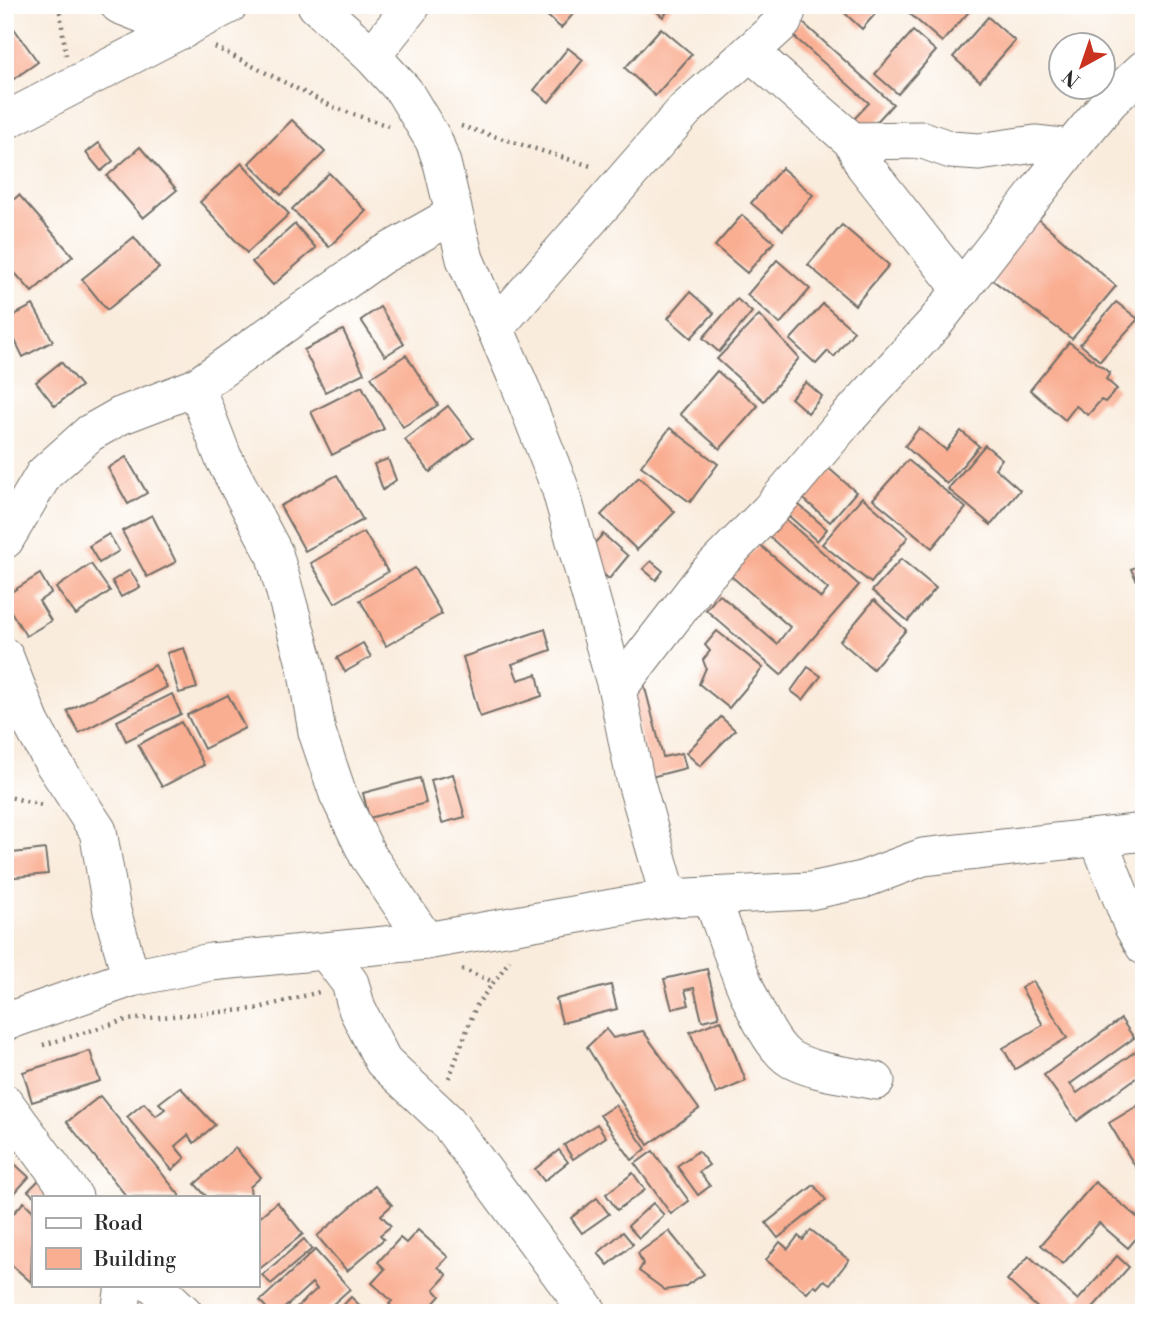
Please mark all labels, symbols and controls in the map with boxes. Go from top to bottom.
north arrow [1048,32,1118,102]
text: N [1058,64,1085,92]
legend [32,1196,259,1286]
text: Road [94,1211,143,1237]
text: Building [93,1247,176,1273]

